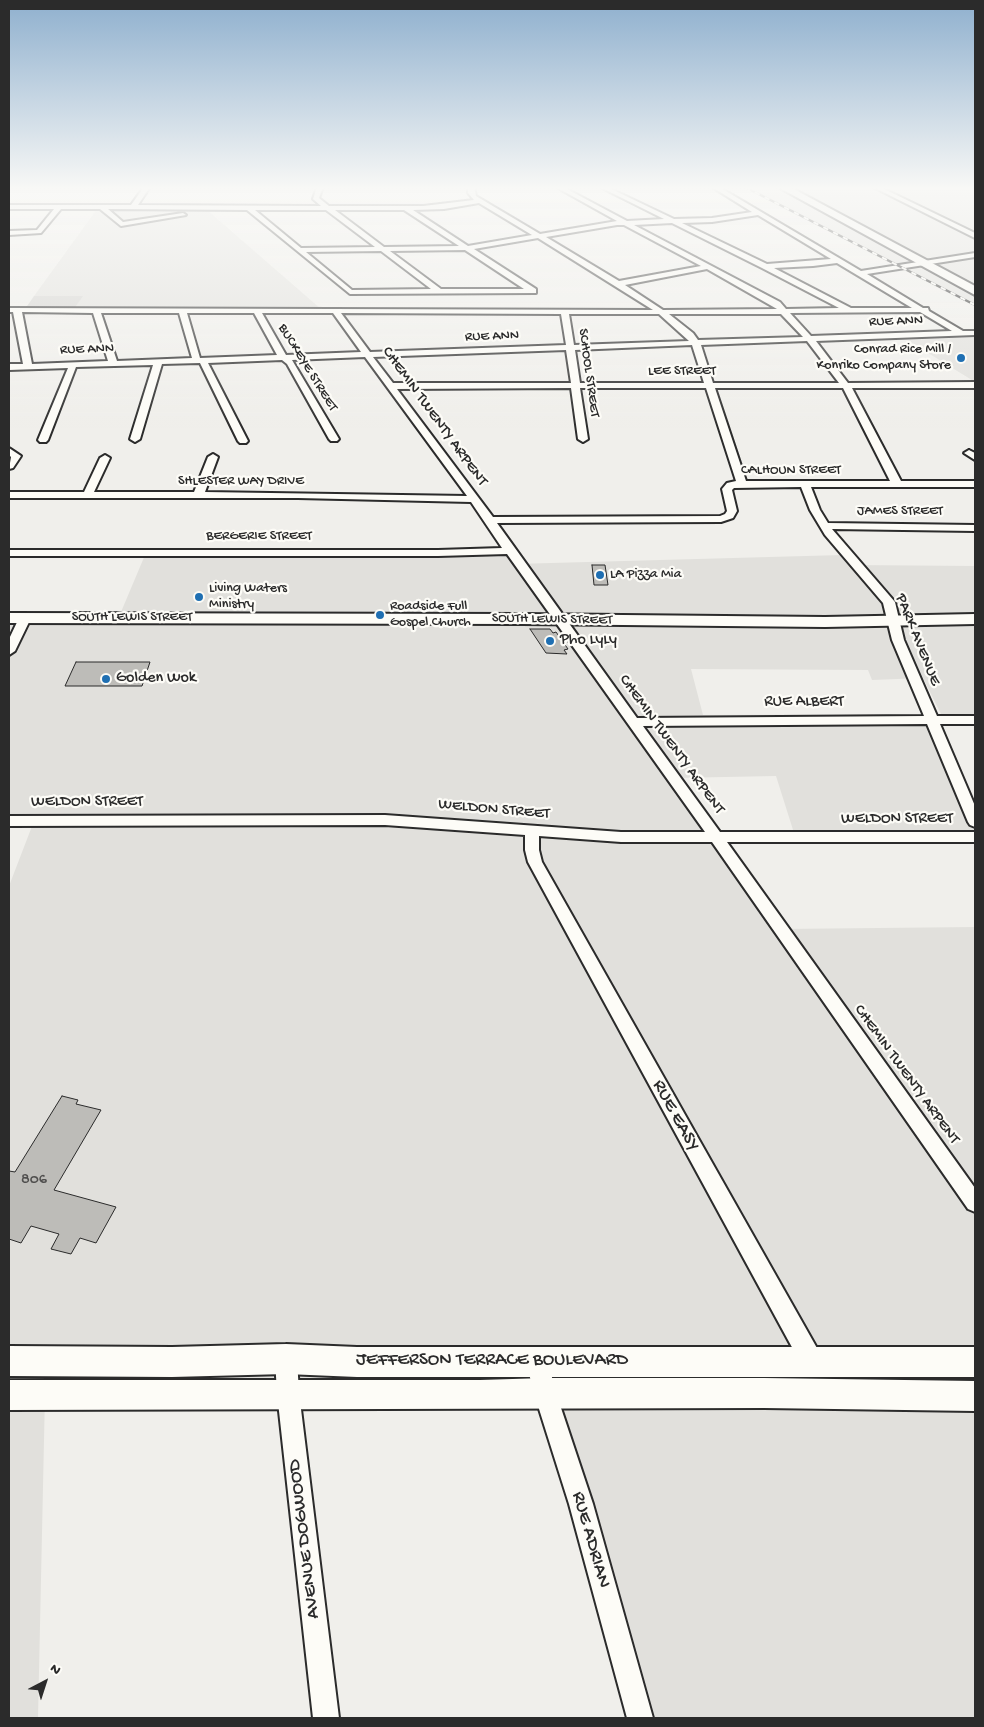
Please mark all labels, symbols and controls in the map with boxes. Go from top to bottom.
street label: RUE ANN [869,313,923,331]
street label: BUCKEYE STREET [273,321,341,415]
street label: RUE ANN [465,328,519,346]
street label: SCHOOL STREET [573,328,603,418]
street label: RUE ANN [60,341,114,359]
place label: Conrad Rice Mill / Konriko Company Store [817,342,951,374]
street label: CHEMIN TWENTY ARPENT [377,344,491,490]
marker: Conrad Rice Mill / Konriko Company Store [955,352,967,364]
street label: LEE STREET [648,364,716,380]
street label: CALHOUN STREET [741,463,841,479]
street label: SHLESTER WAY DRIVE [178,474,304,490]
street label: JAMES STREET [857,504,943,520]
street label: BERGERIE STREET [206,529,312,545]
place label: LA Pizza Mia [610,567,681,583]
marker: LA Pizza Mia [594,569,606,581]
place label: Living Waters Ministry [209,581,287,614]
marker: Living Waters Ministry [193,591,205,603]
street label: PARK AVENUE [890,591,944,689]
place label: Roadside Full Gospel Church [390,599,471,632]
marker: Roadside Full Gospel Church [374,609,386,621]
street label: SOUTH LEWIS STREET [72,610,192,626]
street label: SOUTH LEWIS STREET [492,611,612,629]
place label: Pho LyLy [560,631,617,651]
marker: Pho LyLy [544,635,556,647]
place label: Golden Wok [116,669,196,689]
street label: CHEMIN TWENTY ARPENT [614,672,728,818]
marker: Golden Wok [100,673,112,685]
street label: RUE ALBERT [764,693,844,713]
street label: WELDON STREET [31,793,143,813]
street label: WELDON STREET [437,796,551,824]
street label: WELDON STREET [841,810,953,830]
street label: CHEMIN TWENTY ARPENT [849,1002,963,1148]
street label: RUE EASY [646,1076,704,1156]
house number: 806 [21,1171,47,1191]
street label: JEFFERSON TERRACE BOULEVARD [356,1350,628,1372]
street label: AVENUE DOGWOOD [284,1458,326,1620]
street label: RUE ADRIAN [565,1489,615,1591]
north arrow [20,1657,70,1707]
text: N [46,1661,64,1680]

